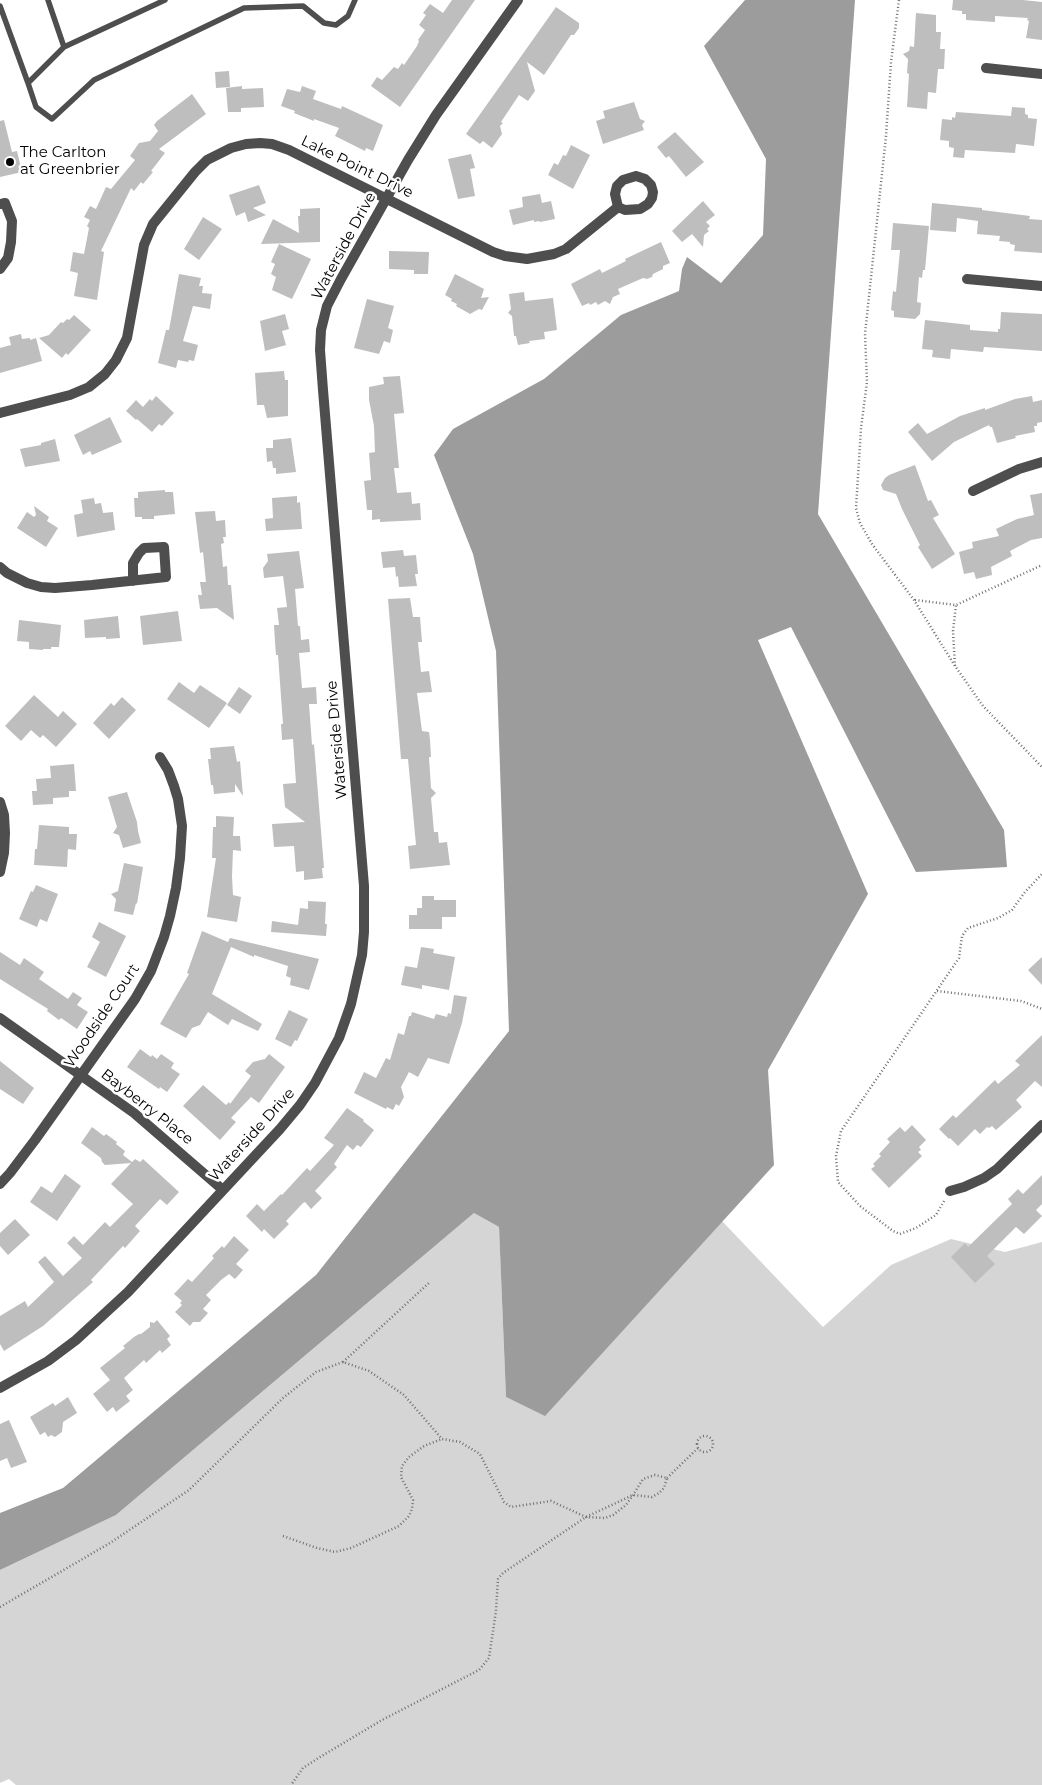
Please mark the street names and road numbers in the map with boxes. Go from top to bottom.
street label: Lake Point Drive [298,132,416,202]
street label: Waterside Drive [308,189,380,303]
street label: Waterside Drive [323,680,351,800]
street label: Woodside Court [61,961,143,1071]
street label: Bayberry Place [97,1065,197,1149]
street label: Waterside Drive [205,1085,299,1185]

